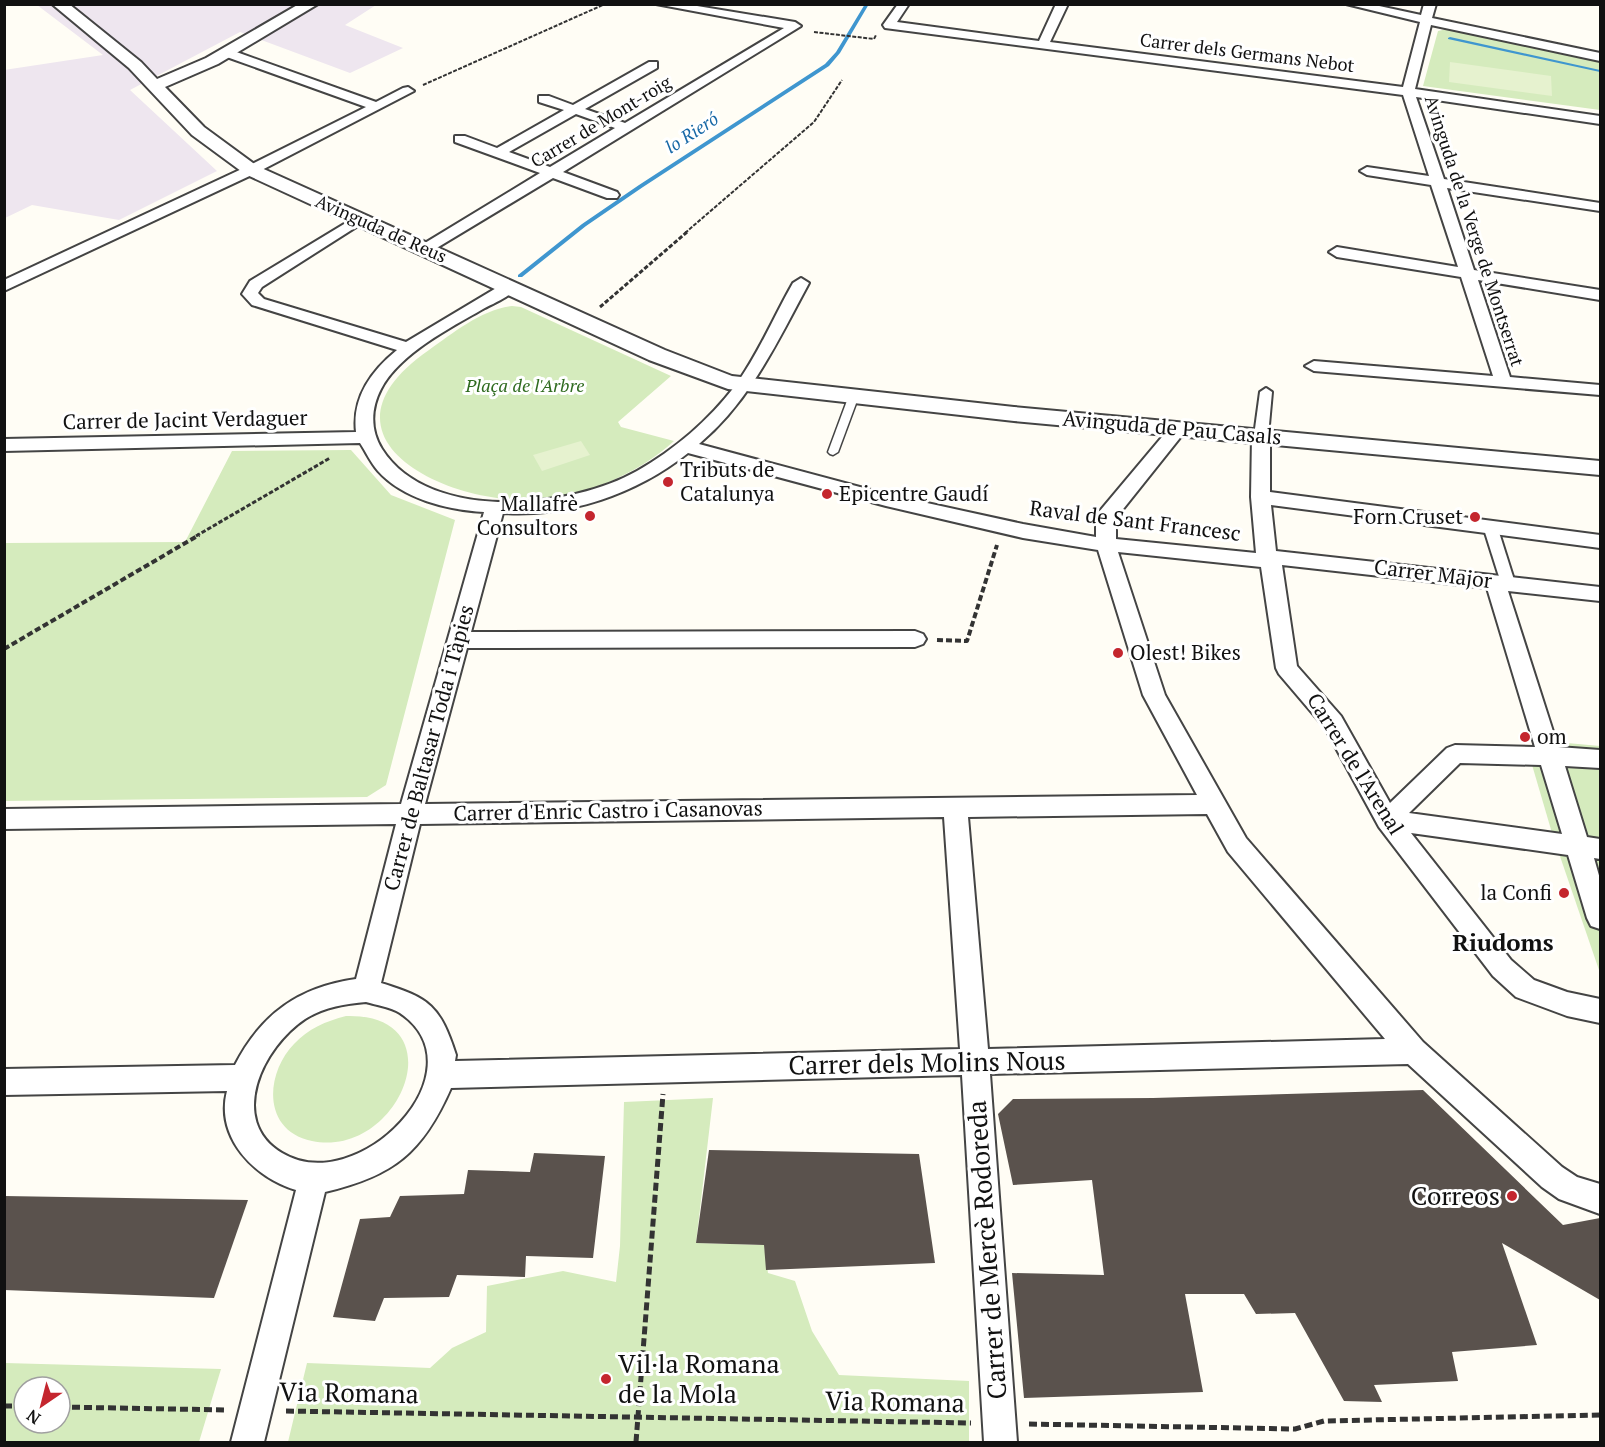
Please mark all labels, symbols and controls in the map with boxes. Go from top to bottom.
street label: Carrer dels Germans Nebot [1139,27,1356,77]
street label: Carrer de Mont-roig [526,69,676,173]
street label: Avinguda de la Verge de Montserrat [1420,92,1530,370]
water label: lo Rieró [660,106,723,158]
street label: Avinguda de Reus [312,188,451,268]
park label: Plaça de l'Arbre [464,373,585,397]
street label: Carrer de Jacint Verdaguer [62,403,308,435]
street label: Avinguda de Pau Casals [1062,403,1283,451]
place label: Tributs de Catalunya [680,455,775,507]
marker: Tributs de Catalunya [661,475,675,489]
place label: Epicentre Gaudí [839,479,989,507]
marker: Epicentre Gaudí [820,487,834,501]
place label: Mallafrè Consultors [477,489,578,541]
street label: Raval de Sant Francesc [1028,493,1242,547]
place label: Forn Cruset [1353,502,1463,530]
marker: Mallafrè Consultors [583,509,597,523]
marker: Forn Cruset [1468,510,1482,524]
street label: Carrer Major [1373,552,1494,594]
street label: Carrer de Baltasar Toda i Tàpies [376,602,480,894]
place label: Olest! Bikes [1130,638,1241,666]
marker: Olest! Bikes [1111,646,1125,660]
street label: Carrer de l'Arenal [1301,687,1411,840]
place label: om [1537,722,1567,750]
marker: om [1518,730,1532,744]
street label: Carrer d'Enric Castro i Casanovas [453,793,763,827]
place label: la Confi [1480,878,1552,906]
marker: la Confi [1557,886,1571,900]
district label: Riudoms [1452,926,1554,958]
street label: Carrer dels Molins Nous [788,1043,1066,1081]
street label: Carrer de Mercè Rodoreda [959,1099,1013,1401]
place label: Correos [1411,1178,1500,1212]
marker: Correos [1505,1189,1519,1203]
place label: Vil·la Romana de la Mola [618,1346,780,1410]
marker: Vil·la Romana de la Mola [599,1372,613,1386]
street label: Via Romana [279,1374,419,1410]
north arrow [12,1375,72,1435]
street label: Via Romana [825,1383,965,1419]
text: N [22,1405,45,1430]

